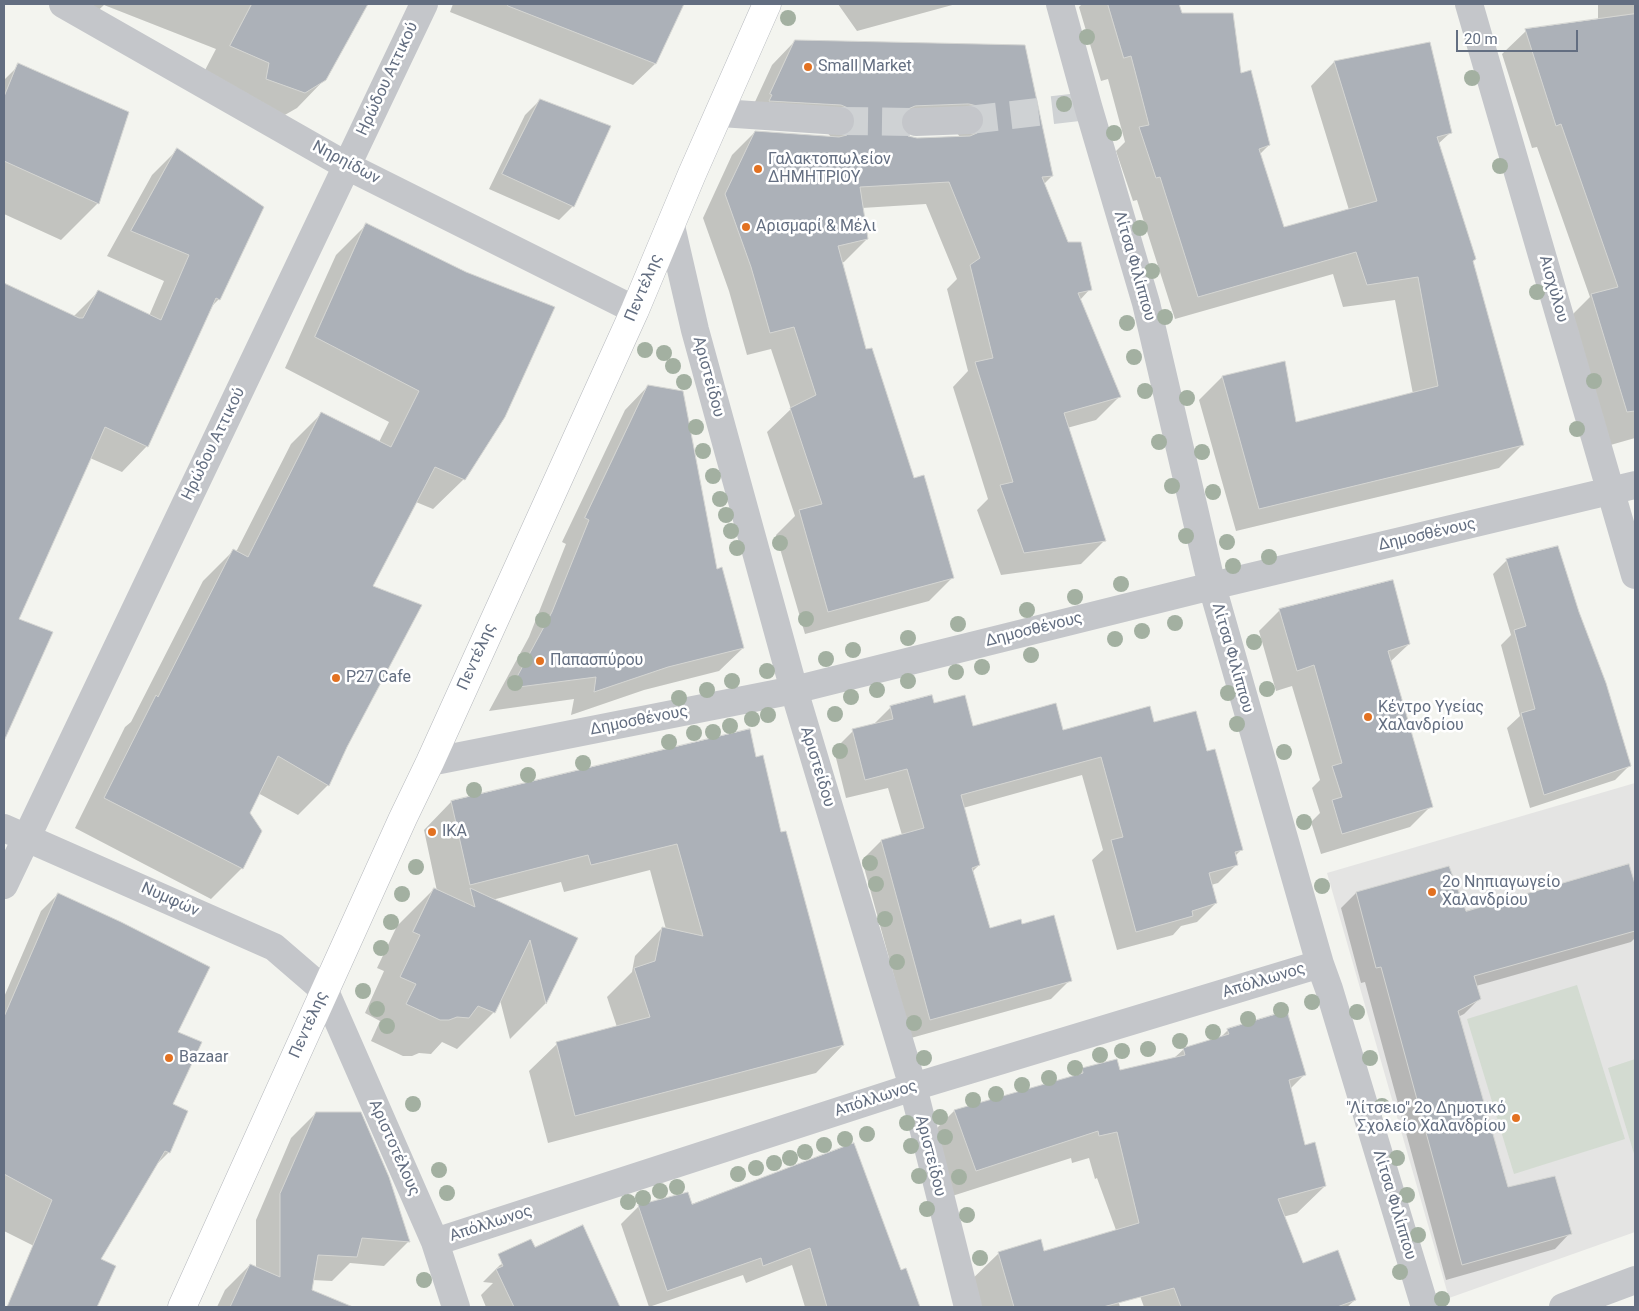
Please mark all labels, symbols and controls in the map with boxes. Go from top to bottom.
street label: Ηρώδου Αττικού [353,19,423,139]
scale bar [1459,20,1582,52]
text: 20 m [1464,30,1498,48]
place label: Small Market [818,57,912,77]
marker: Small Market [802,61,814,73]
street label: Νηρηίδων [309,137,383,189]
place label: Γαλακτοπωλείον ΔΗΜΗΤΡΙΟΥ [768,150,891,188]
marker: Γαλακτοπωλείον ΔΗΜΗΤΡΙΟΥ [752,163,764,175]
street label: Λίτσα Φιλίππου [1109,209,1159,323]
place label: Αρισμαρί & Μέλι [756,217,877,237]
marker: Αρισμαρί & Μέλι [740,221,752,233]
street label: Πεντέλης [621,251,667,325]
street label: Αισχύλου [1534,253,1572,325]
street label: Αριστείδου [688,335,728,419]
street label: Ηρώδου Αττικού [178,384,250,504]
street label: Δημοσθένους [1376,514,1478,556]
street label: Λίτσα Φιλίππου [1207,601,1257,715]
street label: Δημοσθένους [983,609,1085,651]
street label: Πεντέλης [454,620,500,694]
place label: Παπασπύρου [550,651,643,671]
marker: Παπασπύρου [534,655,546,667]
place label: P27 Cafe [346,668,411,688]
marker: P27 Cafe [330,672,342,684]
place label: Κέντρο Υγείας Χαλανδρίου [1378,698,1484,736]
street label: Δημοσθένους [588,702,690,740]
marker: Κέντρο Υγείας Χαλανδρίου [1362,711,1374,723]
street label: Αριστείδου [796,725,838,809]
place label: ΙΚΑ [442,822,467,842]
marker: ΙΚΑ [426,826,438,838]
place label: 2ο Νηπιαγωγείο Χαλανδρίου [1442,873,1560,911]
street label: Νυμφών [138,879,202,921]
marker: 2ο Νηπιαγωγείο Χαλανδρίου [1426,886,1438,898]
street label: Απόλλωνος [1220,959,1308,1003]
street label: Πεντέλης [286,988,332,1062]
place label: Bazaar [179,1048,228,1068]
marker: Bazaar [163,1052,175,1064]
street label: Απόλλωνος [832,1077,920,1121]
street label: Αριστοτέλους [364,1097,424,1199]
place label: "Λίτσειο" 2ο Δημοτικό Σχολείο Χαλανδρίου [1346,1099,1506,1137]
marker: "Λίτσειο" 2ο Δημοτικό Σχολείο Χαλανδρίου [1510,1112,1522,1124]
street label: Αριστείδου [911,1114,949,1198]
street label: Λίτσα Φιλίππου [1368,1148,1420,1262]
street label: Απόλλωνος [447,1202,535,1246]

